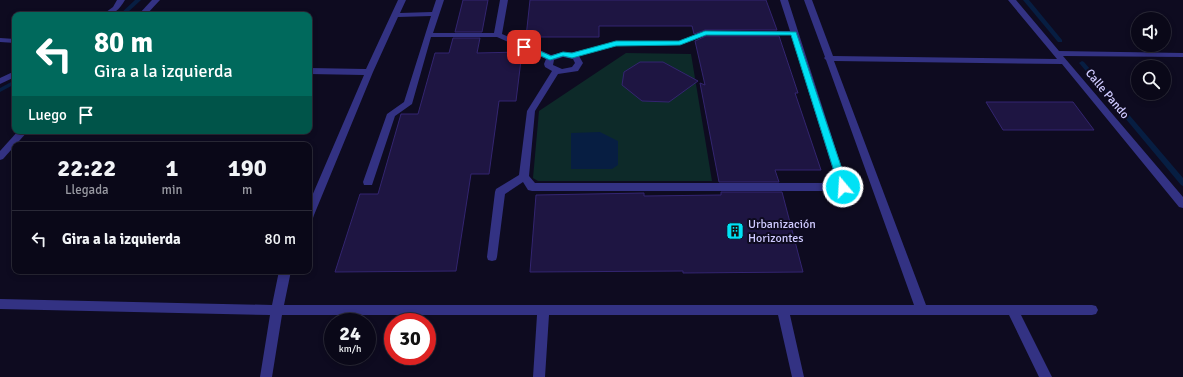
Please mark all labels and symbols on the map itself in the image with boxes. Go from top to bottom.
pin [507,30,541,64]
street label: Calle Pando [1082,66,1132,122]
position arrow [822,166,864,208]
place label: Urbanización Horizontes [748,217,816,246]
building icon: Urbanización Horizontes [725,221,745,241]
speed limit sign: 30 [384,313,436,365]

